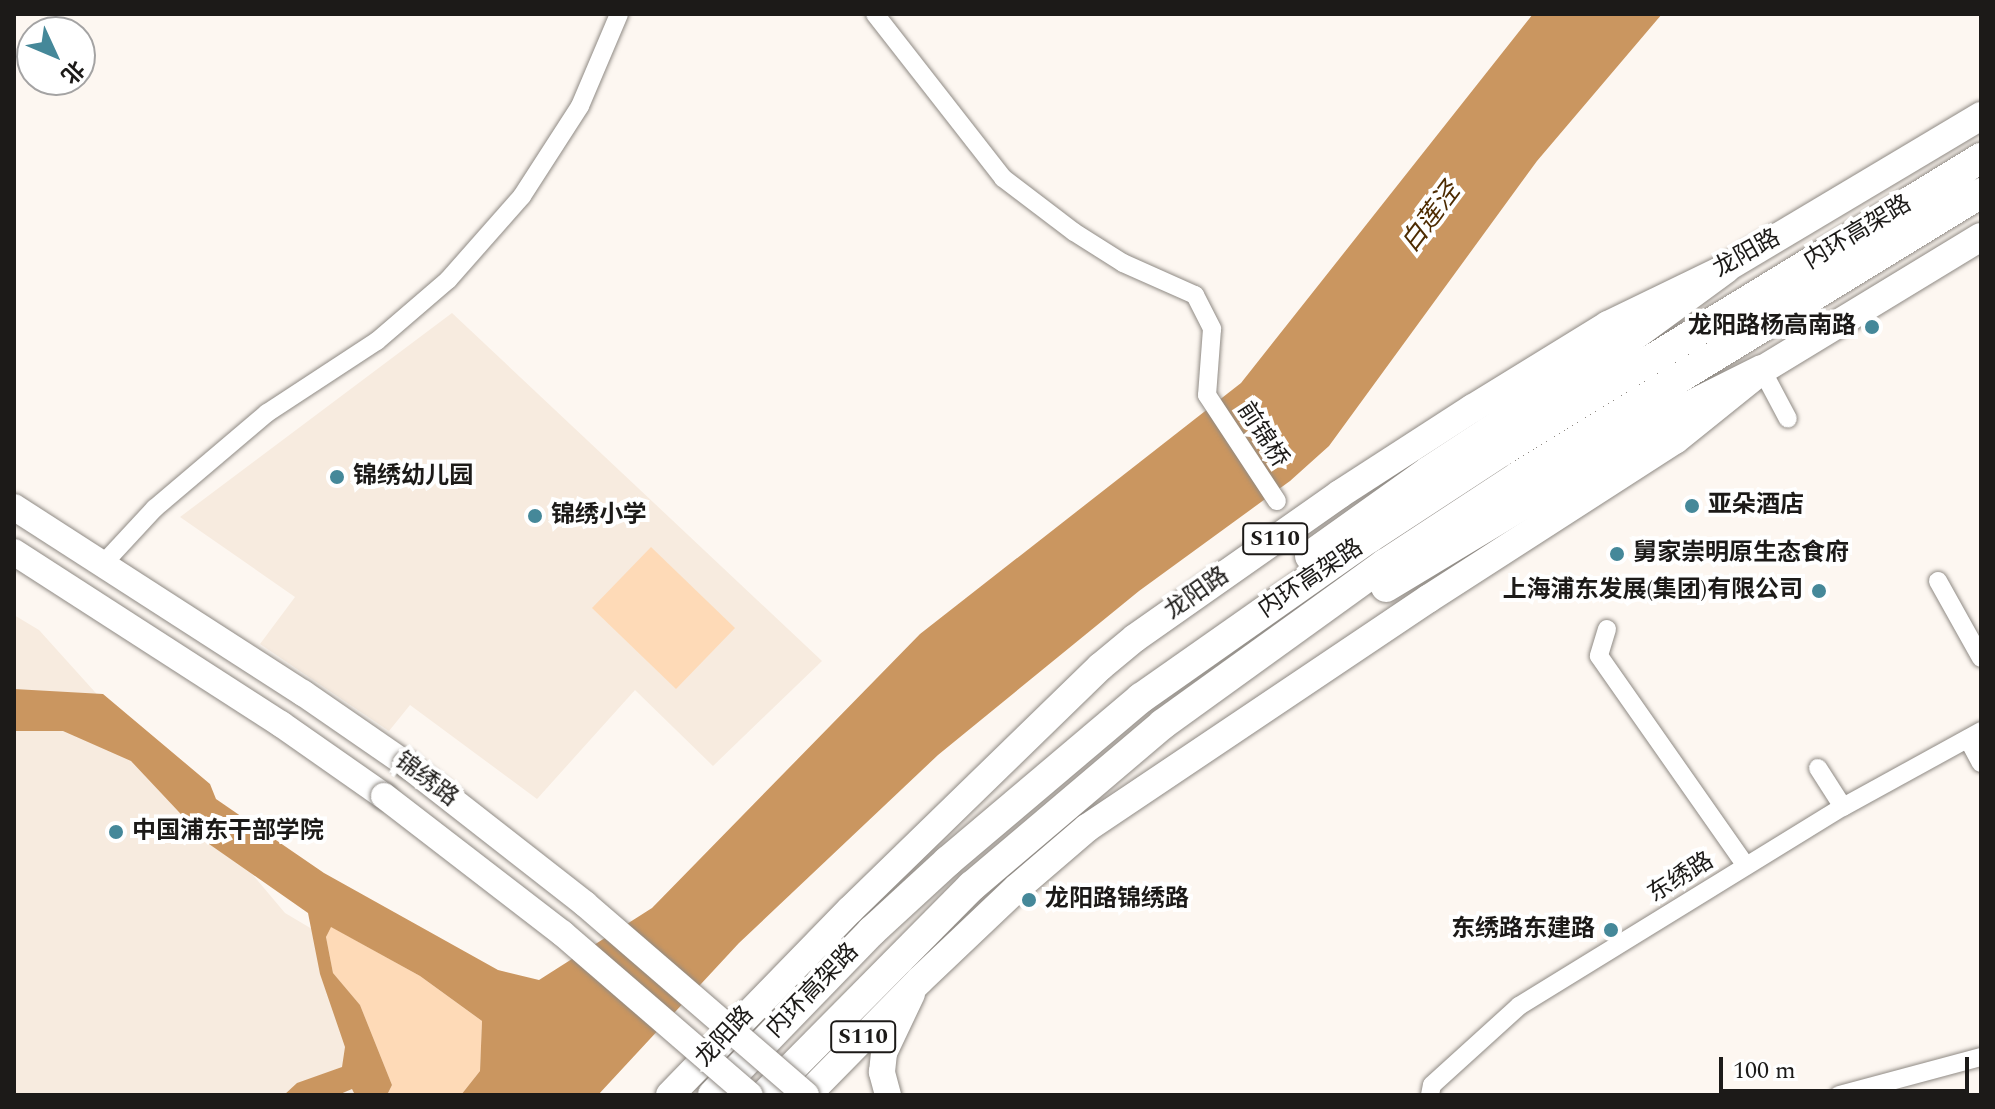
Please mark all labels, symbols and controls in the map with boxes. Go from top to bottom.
north arrow [16,16,96,96]
text: 北 [53,52,92,91]
water label: 白莲泾 [1395,177,1467,259]
street label: 内环高架路 [1799,190,1917,276]
street label: 龙阳路 [1709,224,1785,284]
place label: 龙阳路杨高南路 [1688,313,1856,341]
marker: 龙阳路杨高南路 [1863,318,1881,336]
street label: 前锦桥 [1230,397,1294,473]
place label: 锦绣幼儿园 [353,463,473,491]
marker: 锦绣幼儿园 [328,468,346,486]
place label: 亚朵酒店 [1708,492,1804,520]
marker: 亚朵酒店 [1683,497,1701,515]
place label: 锦绣小学 [551,502,647,530]
marker: 锦绣小学 [526,507,544,525]
road number: S110 [1241,521,1309,557]
street label: 内环高架路 [1253,534,1369,624]
place label: 舅家崇明原生态食府 [1633,540,1849,568]
marker: 舅家崇明原生态食府 [1608,545,1626,563]
street label: 龙阳路 [1159,562,1235,626]
place label: 上海浦东发展(集团)有限公司 [1502,577,1803,605]
marker: 上海浦东发展(集团)有限公司 [1810,582,1828,600]
street label: 锦绣路 [389,747,463,813]
place label: 中国浦东干部学院 [132,818,324,846]
marker: 中国浦东干部学院 [107,823,125,841]
street label: 东绣路 [1643,847,1719,909]
place label: 龙阳路锦绣路 [1045,886,1189,914]
marker: 龙阳路锦绣路 [1020,891,1038,909]
place label: 东绣路东建路 [1451,916,1595,944]
marker: 东绣路东建路 [1602,921,1620,939]
street label: 内环高架路 [761,938,865,1044]
street label: 龙阳路 [690,1001,760,1073]
road number: S110 [829,1019,897,1055]
scale bar [1723,1041,1973,1091]
text: 100 m [1733,1053,1796,1089]

